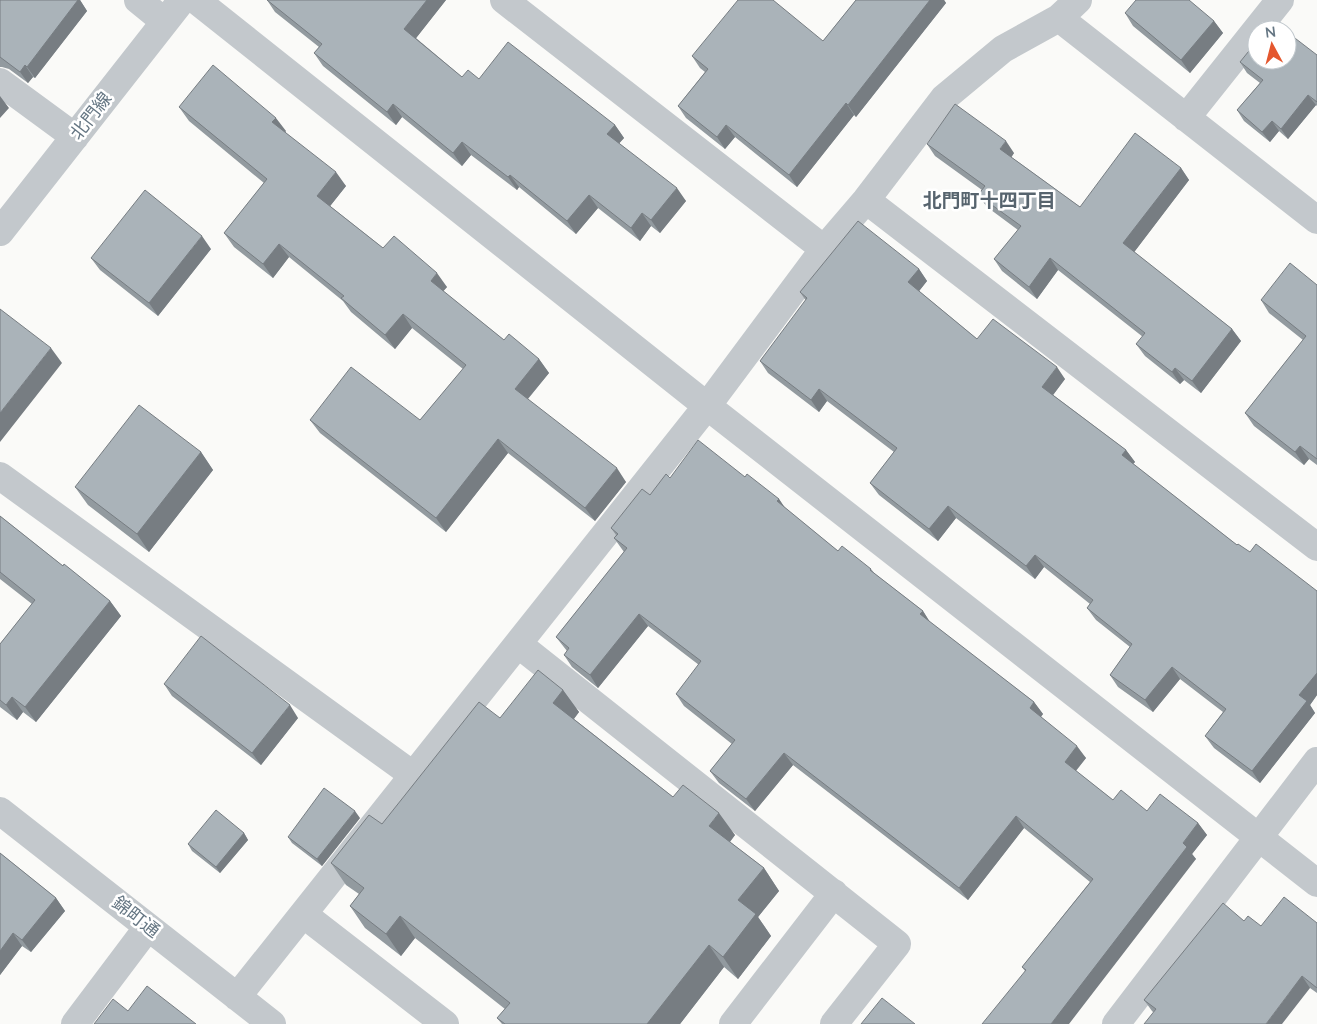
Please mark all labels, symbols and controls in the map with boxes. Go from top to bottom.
north arrow [1247,20,1297,70]
text: N [1264,23,1277,41]
street label: 北門線 [65,87,116,143]
district label: 北門町十四丁目 [922,188,1056,211]
street label: 錦町通 [109,891,165,942]

